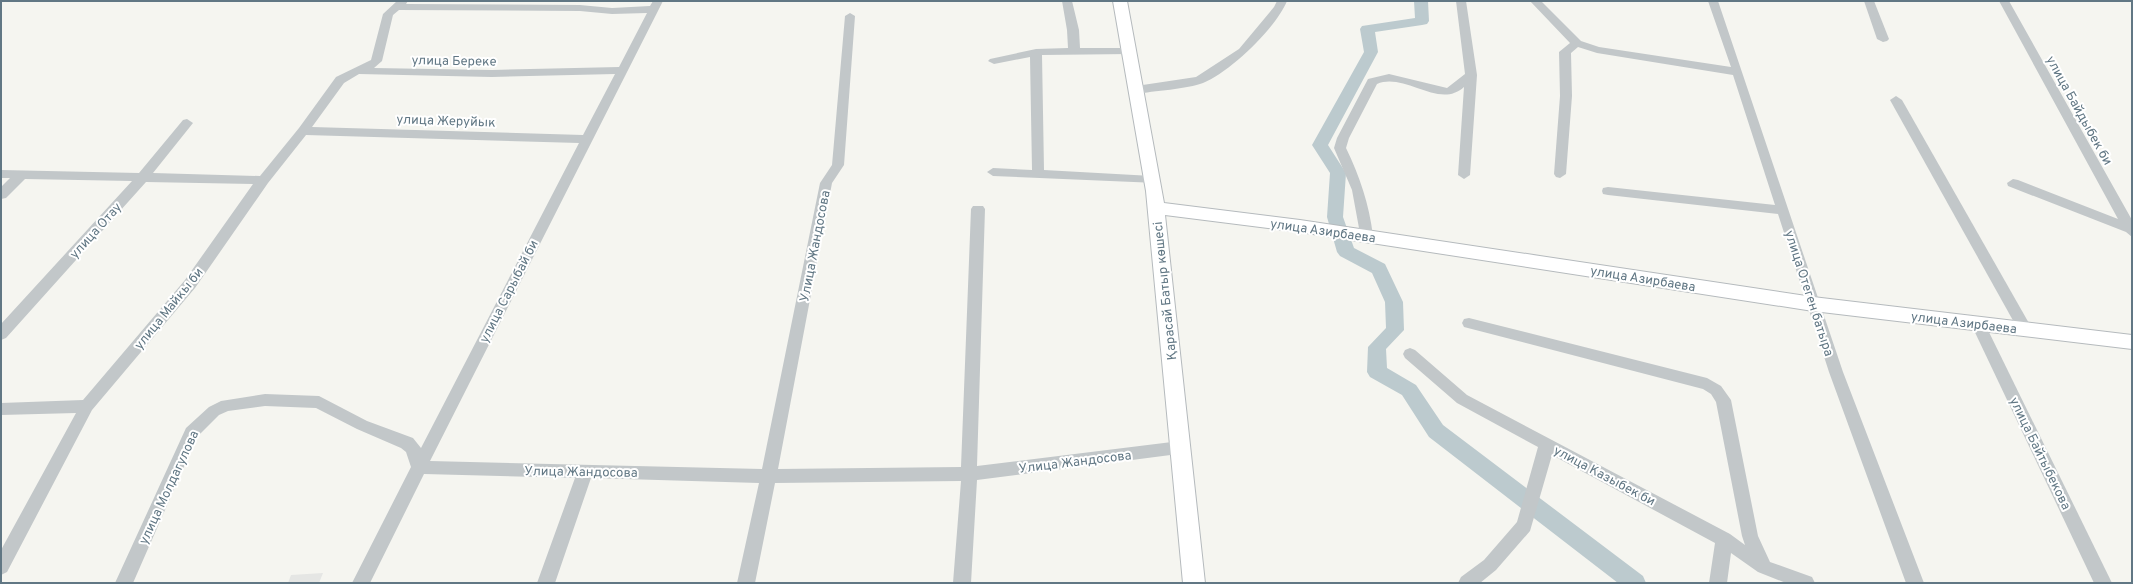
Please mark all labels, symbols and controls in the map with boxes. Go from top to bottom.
street label: улица Береке [411,53,497,71]
street label: улица Байдыбек би [2042,53,2115,168]
street label: улица Жеруйык [396,112,496,132]
street label: Улица Жандосова [797,189,835,304]
street label: улица Отау [67,200,126,263]
street label: улица Азирбаева [1269,217,1377,247]
street label: Қарасай Батыр көшесі [1151,221,1181,361]
street label: улица Отеген батыра [1780,229,1836,359]
street label: улица Сарыбай би [477,238,543,346]
street label: улица Азирбаева [1589,264,1696,296]
street label: улица Майкы би [132,265,207,353]
street label: улица Азирбаева [1910,310,2018,338]
street label: улица Байтыбекова [2005,395,2073,513]
street label: улица Молдагулова [136,428,203,547]
street label: улица Казыбек би [1550,443,1658,510]
street label: Улица Жандосова [1018,448,1132,478]
street label: Улица Жандосова [524,464,638,482]

